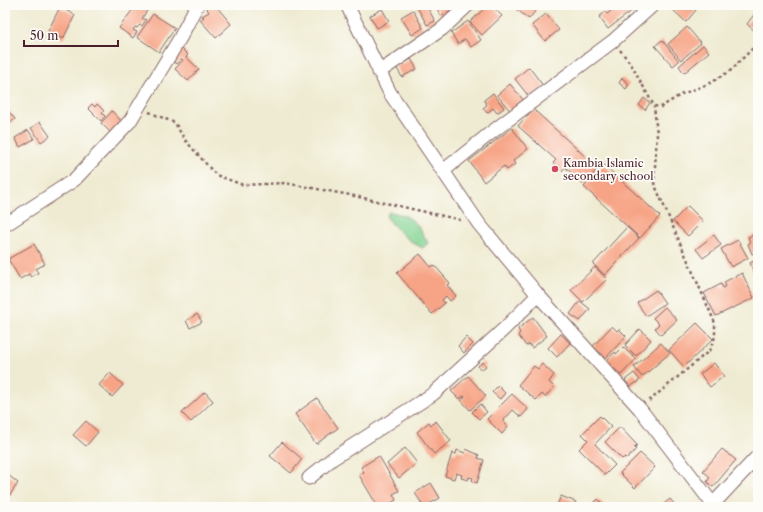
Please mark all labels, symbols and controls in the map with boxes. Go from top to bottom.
scale bar [24,22,118,48]
text: 50 m [30,28,59,43]
place label: Kambia Islamic secondary school [563,156,654,183]
marker: Kambia Islamic secondary school [550,164,560,174]

